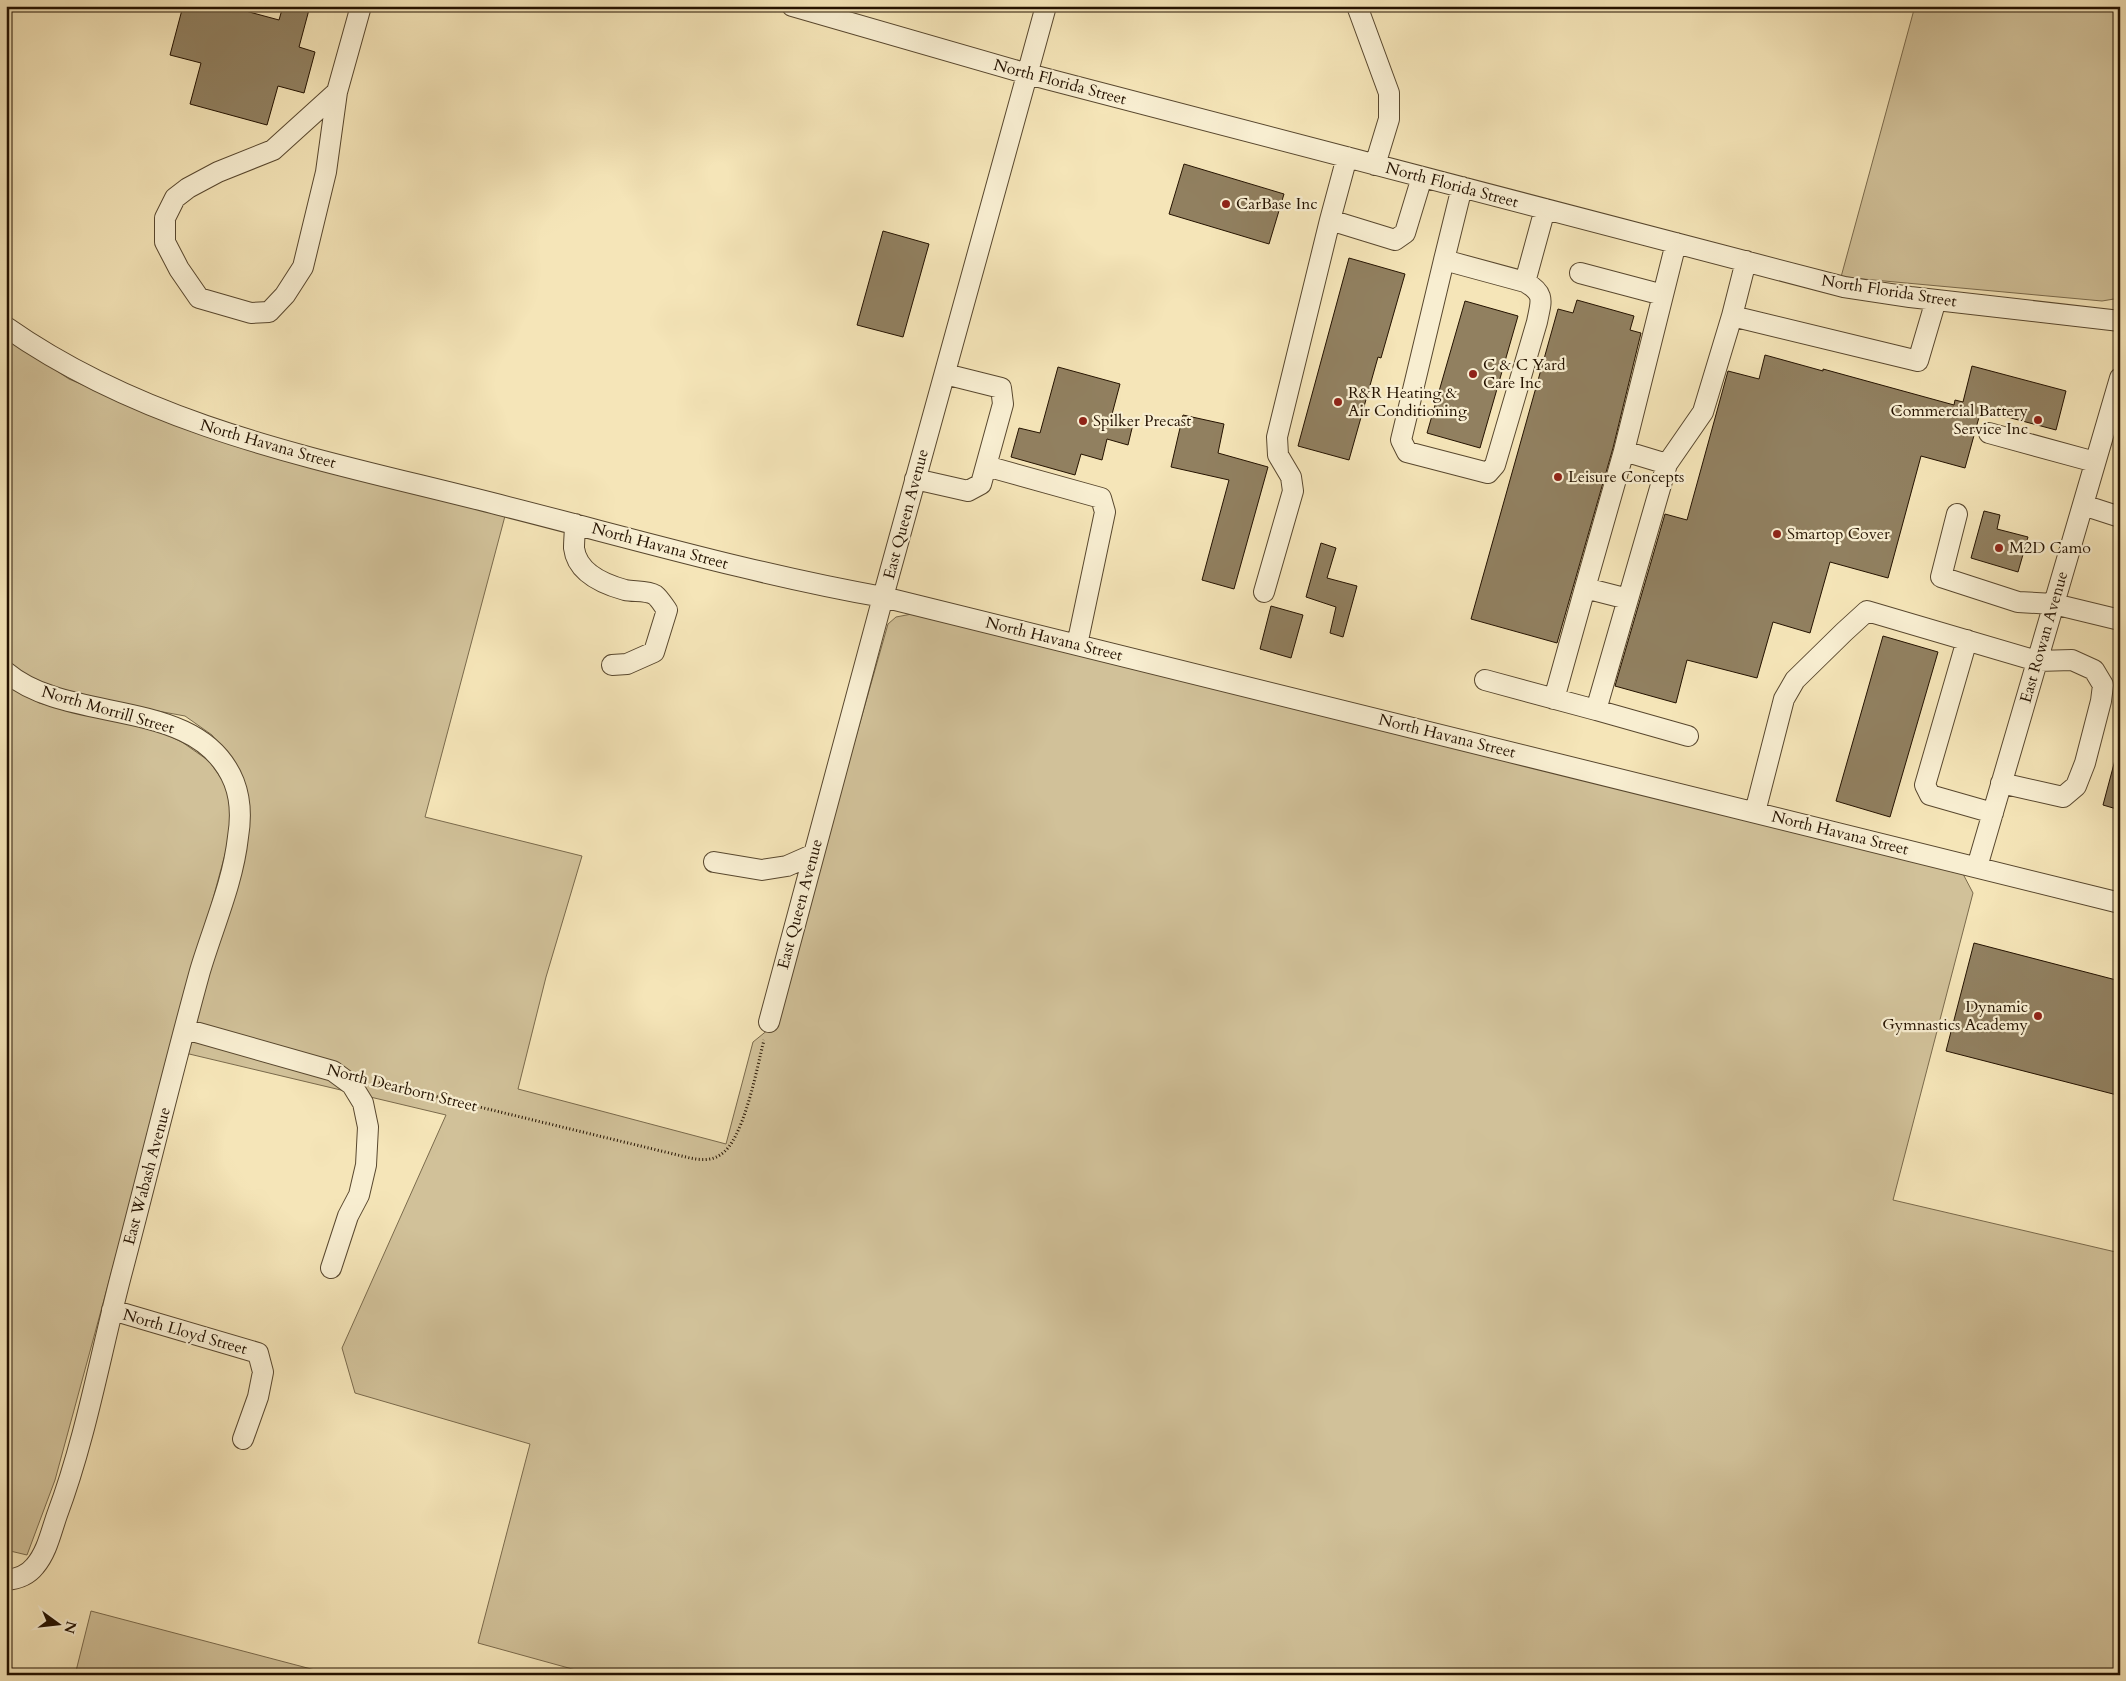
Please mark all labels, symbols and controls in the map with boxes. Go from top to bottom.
street label: North Florida Street [991,54,1129,110]
street label: North Florida Street [1383,157,1521,213]
place label: CarBase Inc [1236,193,1318,215]
marker: CarBase Inc [1220,198,1232,210]
street label: North Florida Street [1820,269,1958,313]
place label: C & C Yard Care Inc [1483,354,1566,394]
marker: C & C Yard Care Inc [1467,368,1479,380]
place label: R&R Heating & Air Conditioning [1348,382,1467,422]
marker: R&R Heating & Air Conditioning [1332,396,1344,408]
place label: Commercial Battery Service Inc [1890,400,2029,440]
place label: Spilker Precast [1093,410,1191,432]
street label: North Havana Street [198,414,338,474]
marker: Commercial Battery Service Inc [2032,414,2044,426]
marker: Spilker Precast [1077,415,1089,427]
street label: East Queen Avenue [878,446,934,582]
place label: Leisure Concepts [1568,466,1684,488]
marker: Leisure Concepts [1552,471,1564,483]
street label: North Havana Street [589,517,731,575]
place label: Smartop Cover [1787,523,1890,545]
marker: Smartop Cover [1771,528,1783,540]
place label: M2D Camo [2009,537,2091,559]
marker: M2D Camo [1993,542,2005,554]
street label: East Rowan Avenue [2015,568,2073,706]
street label: North Havana Street [983,611,1125,667]
street label: North Morrill Street [39,681,177,739]
street label: North Havana Street [1376,708,1518,764]
street label: North Havana Street [1769,805,1911,861]
street label: East Queen Avenue [772,836,828,972]
place label: Dynamic Gymnastics Academy [1882,996,2029,1036]
marker: Dynamic Gymnastics Academy [2032,1010,2044,1022]
street label: North Dearborn Street [325,1059,479,1117]
street label: East Wabash Avenue [118,1105,176,1247]
street label: North Lloyd Street [120,1304,250,1360]
north arrow [32,1598,82,1648]
text: N [59,1619,81,1636]

